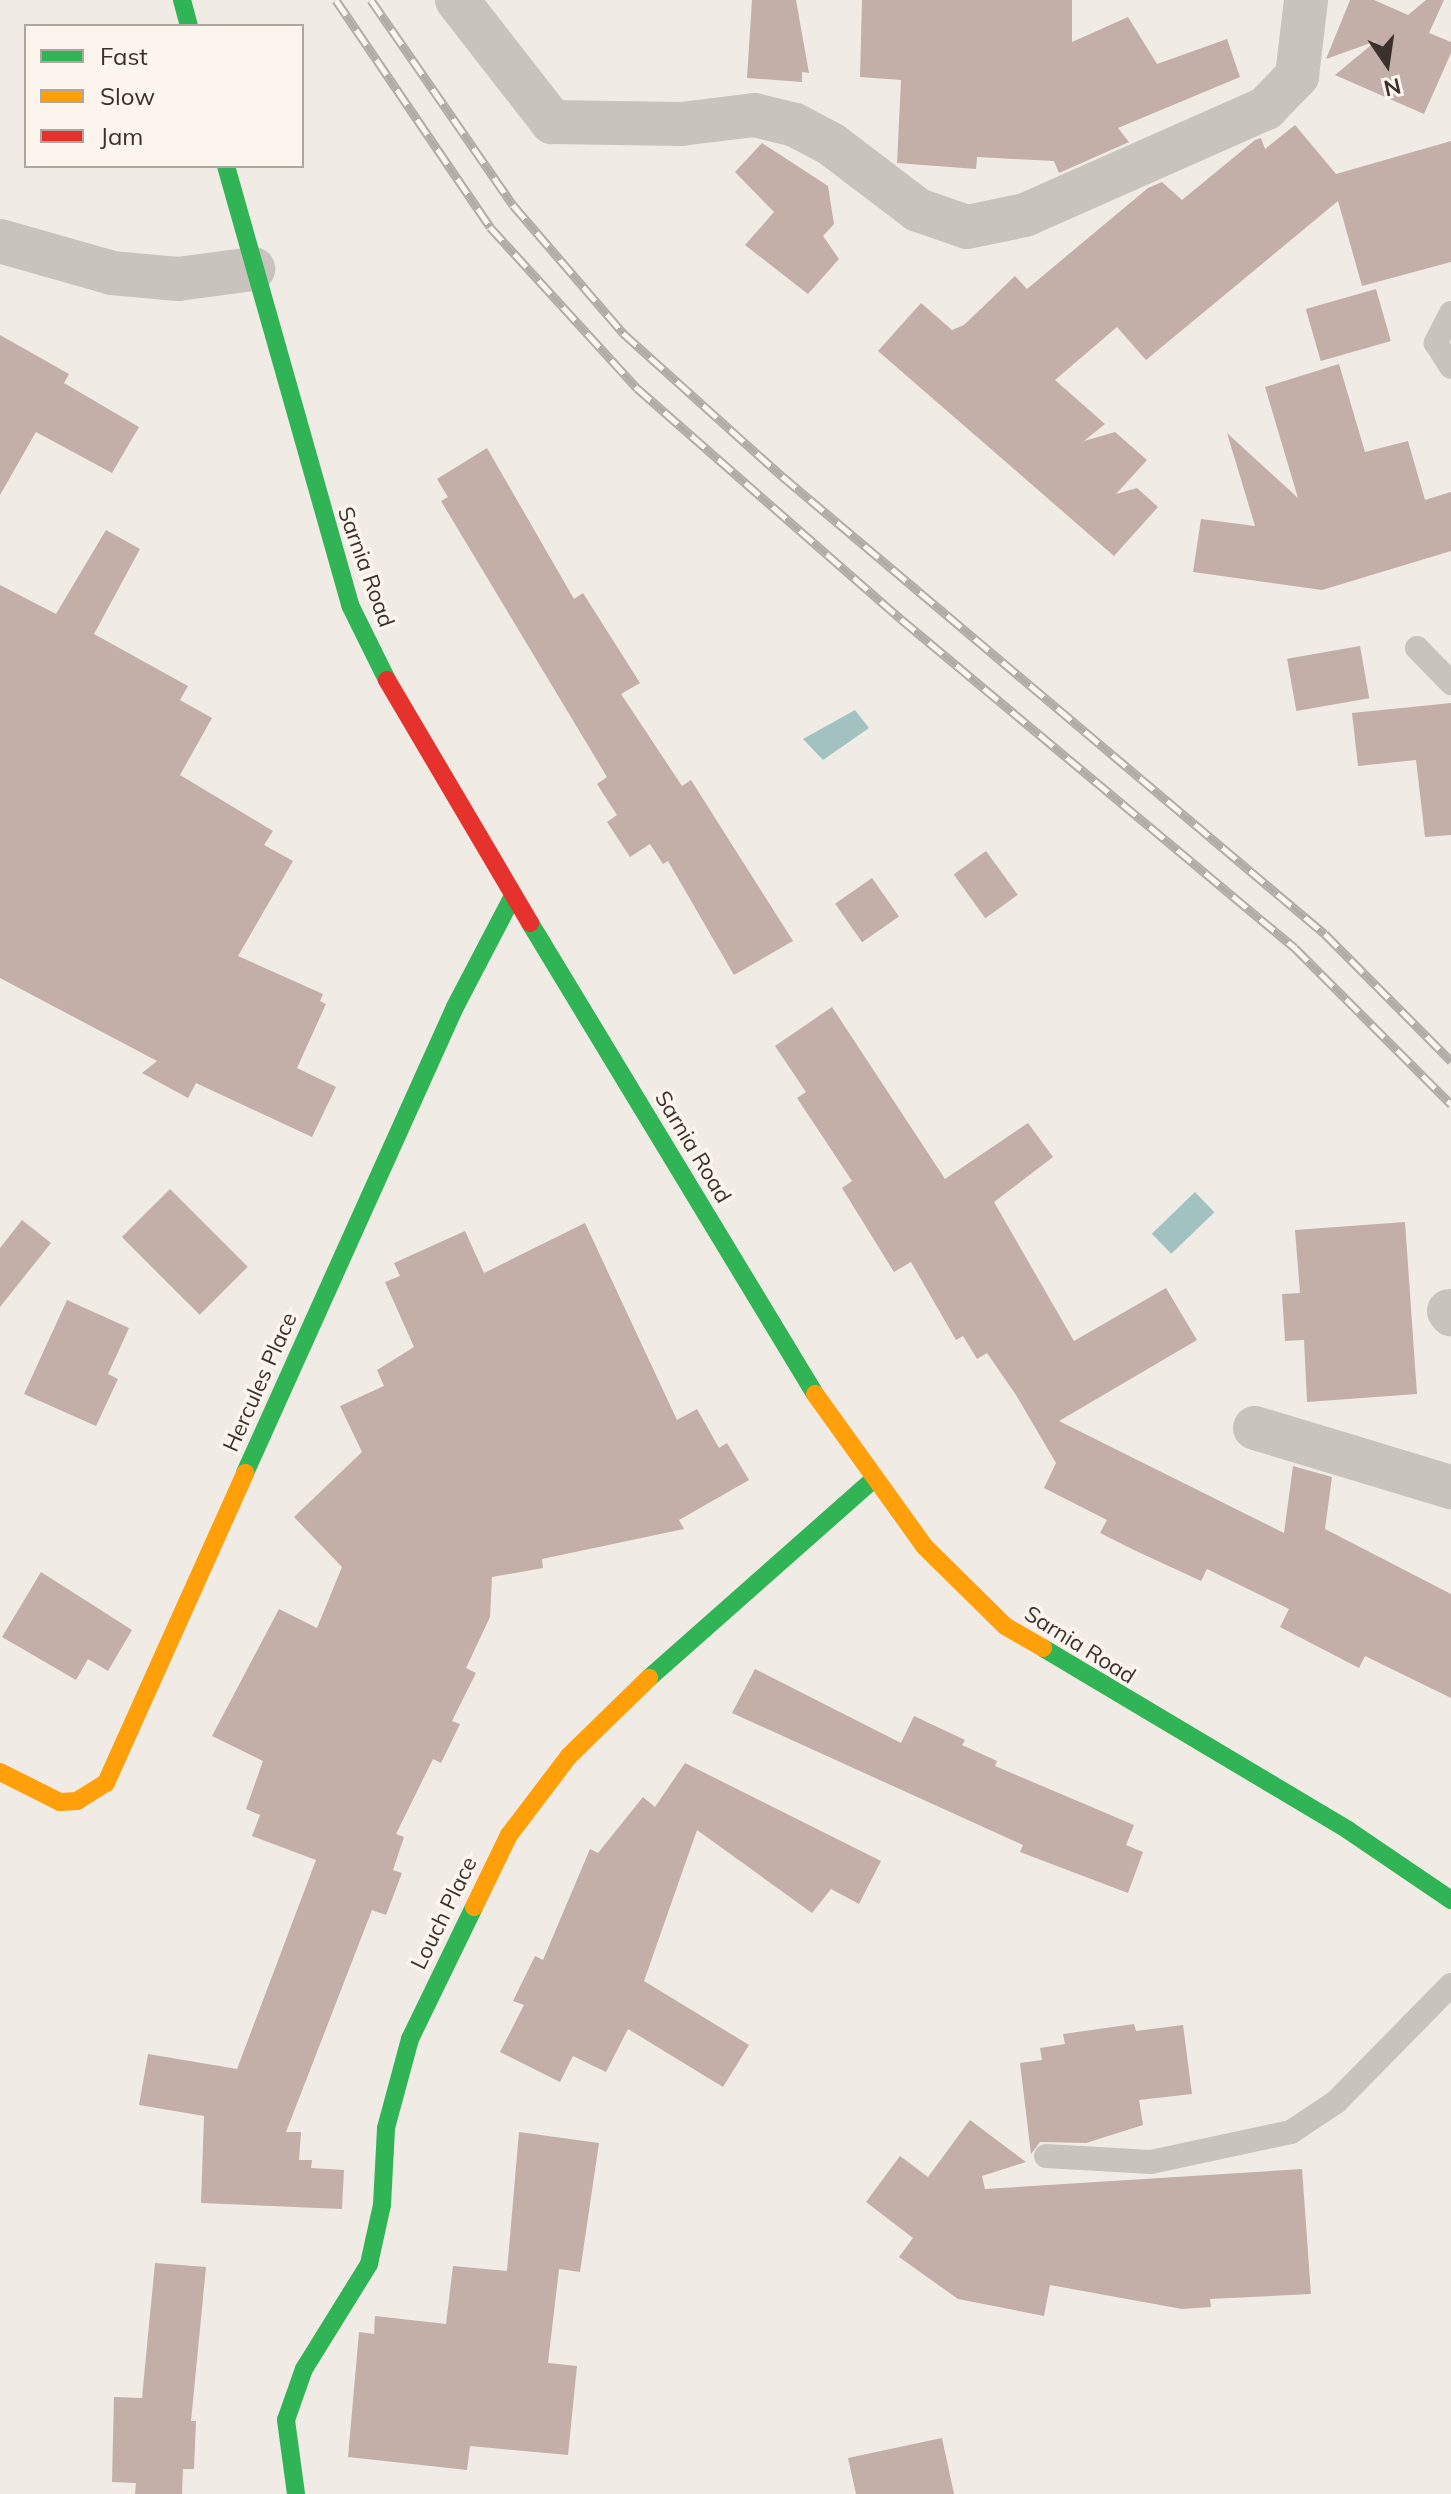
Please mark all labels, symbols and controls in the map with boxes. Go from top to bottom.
legend [24,24,304,168]
north arrow [1347,24,1427,104]
text: Fast [100,41,148,71]
text: N [1381,72,1404,103]
text: Slow [100,81,155,111]
text: Jam [100,121,143,151]
street label: Sarnia Road [332,503,400,631]
street label: Sarnia Road [649,1086,737,1208]
street label: Hercules Place [218,1308,302,1456]
street label: Sarnia Road [1020,1600,1140,1690]
street label: Louch Place [405,1852,483,1974]

